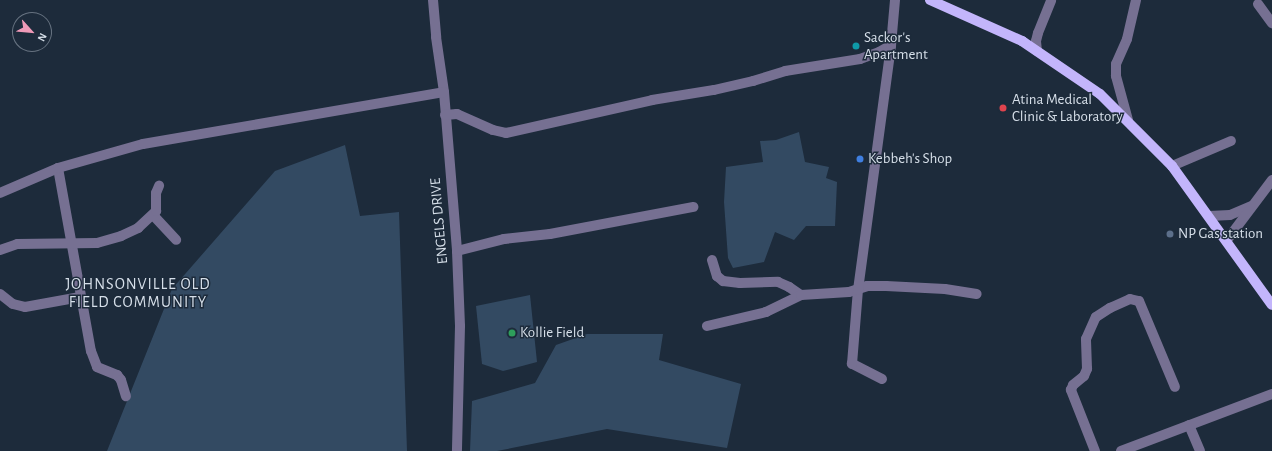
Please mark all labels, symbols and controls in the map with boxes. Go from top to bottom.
north arrow [12,12,52,52]
place label: Sackor's Apartment [864,28,928,63]
text: N [36,31,49,43]
marker: Sackor's Apartment [851,41,861,51]
place label: Atina Medical Clinic & Laboratory [1012,90,1123,125]
marker: Atina Medical Clinic & Laboratory [997,102,1009,114]
place label: Kebbeh's Shop [868,150,952,168]
marker: Kebbeh's Shop [855,154,865,164]
street label: ENGELS DRIVE [426,177,452,265]
place label: NP Gas station [1178,225,1263,243]
marker: NP Gas station [1165,229,1175,239]
district label: JOHNSONVILLE OLD FIELD COMMUNITY [65,274,211,312]
place label: Kollie Field [520,324,584,342]
marker: Kollie Field [507,328,517,338]

